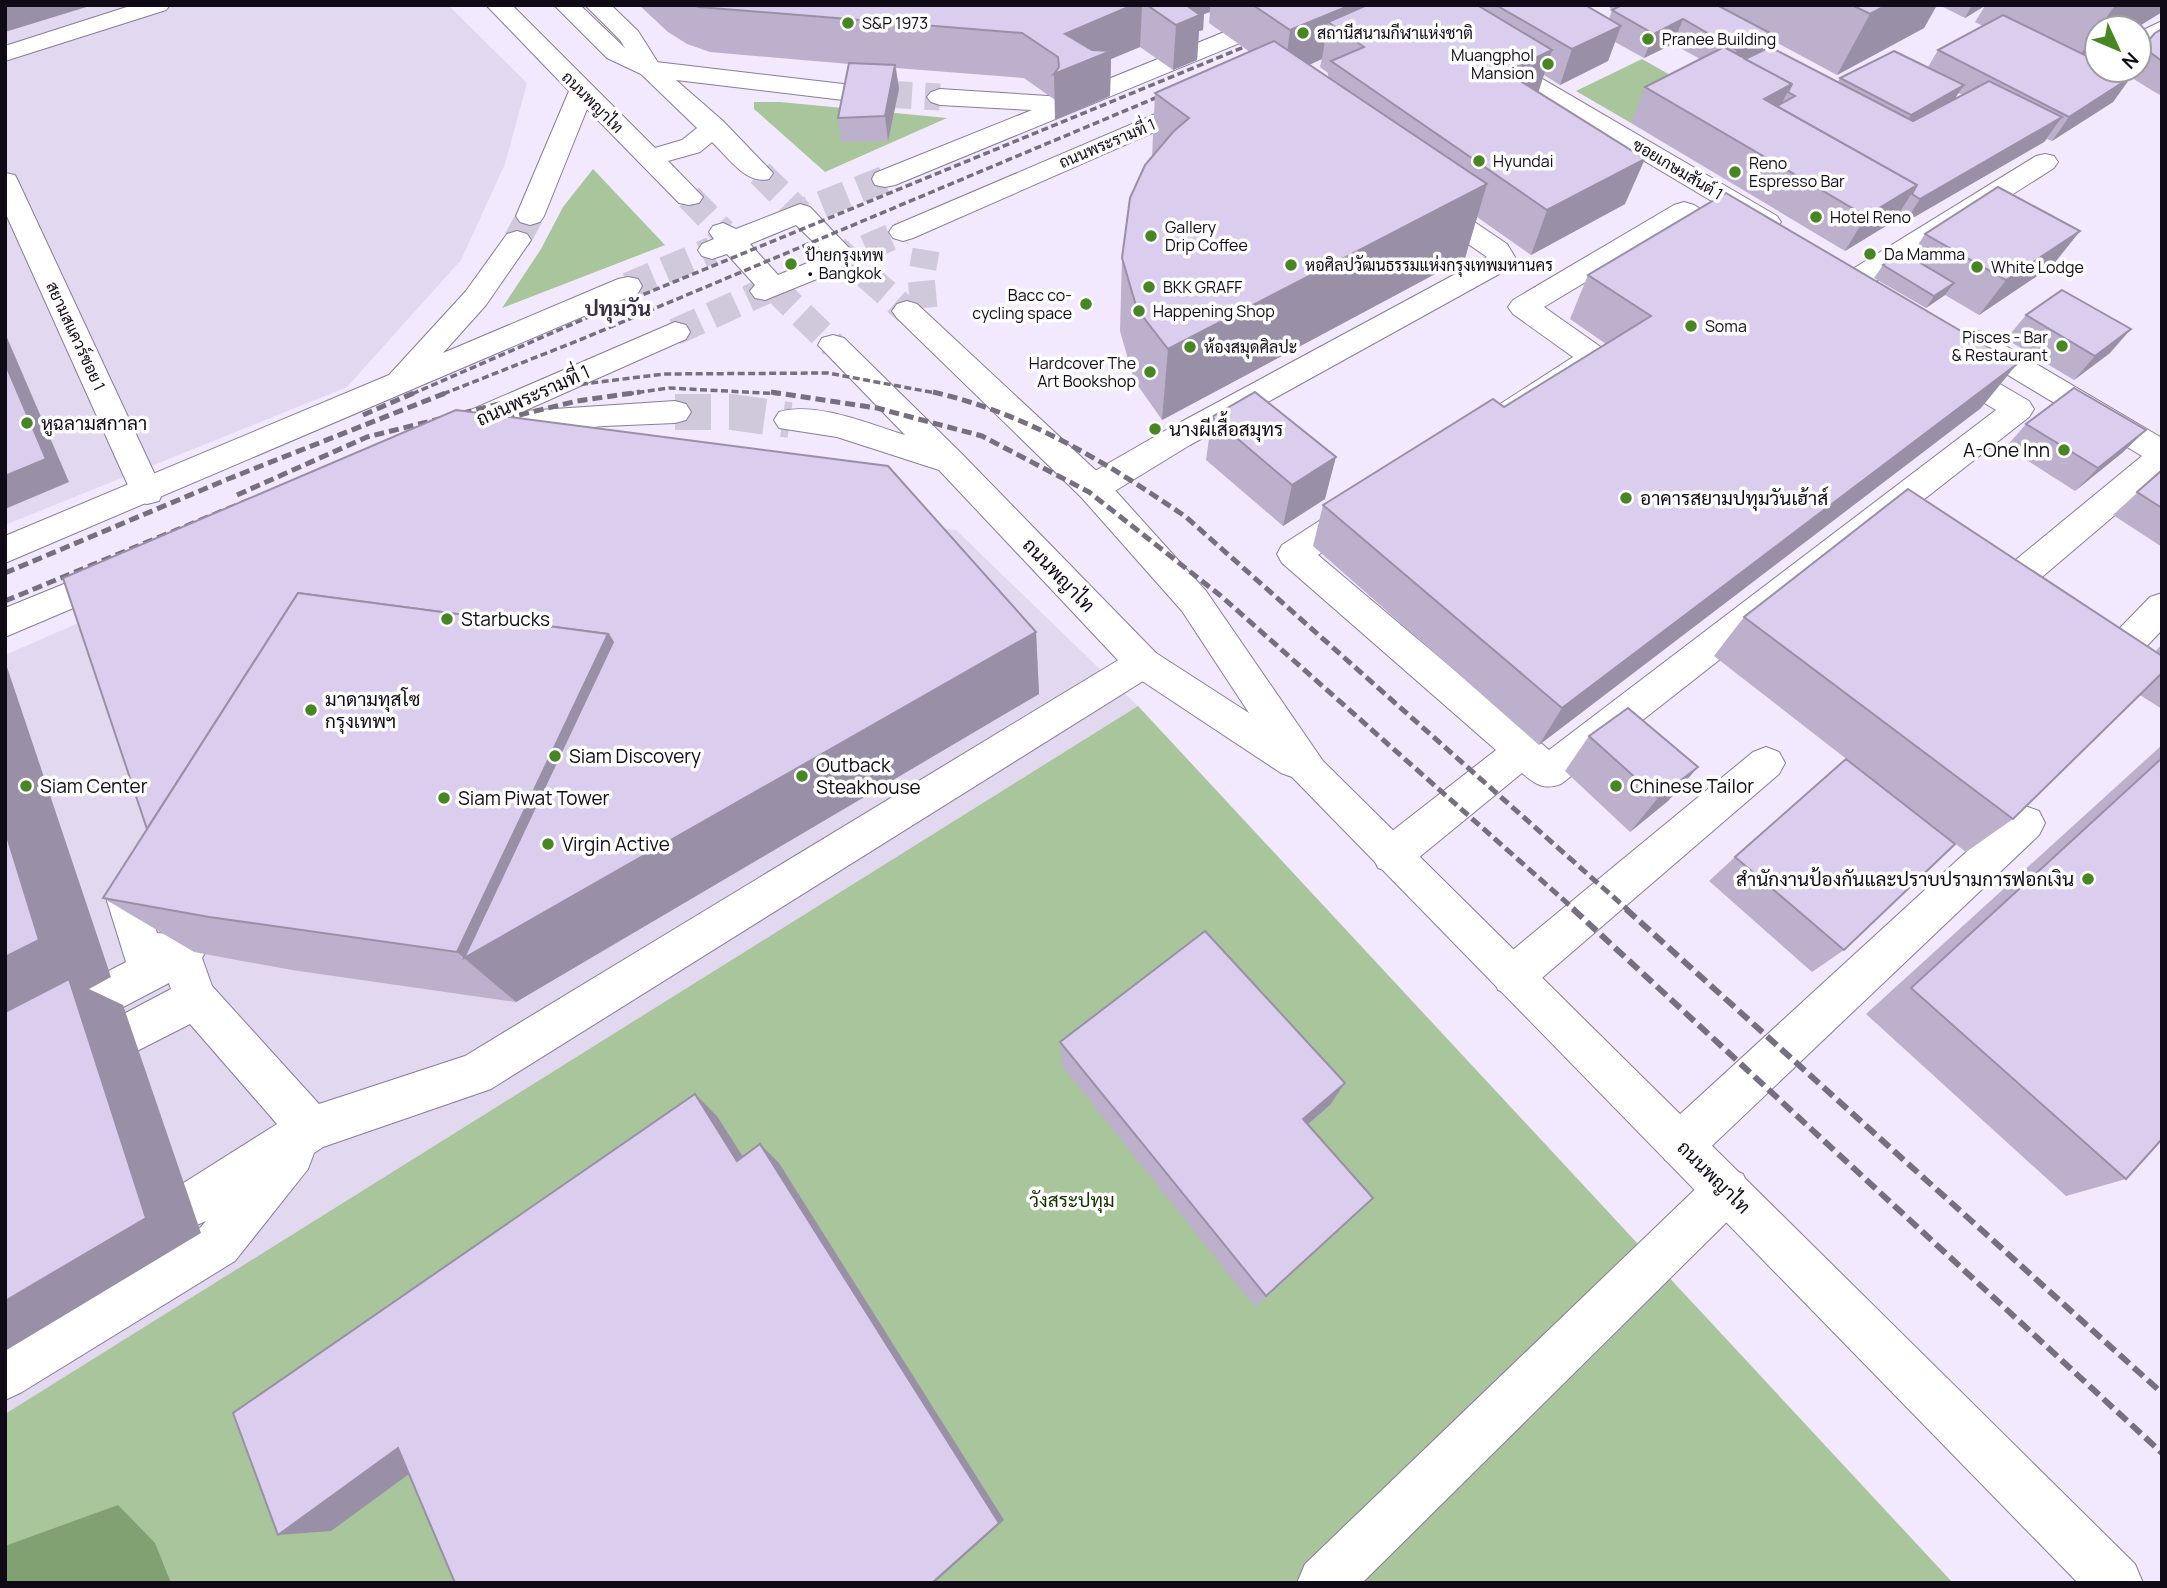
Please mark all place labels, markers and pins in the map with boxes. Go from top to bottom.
place label: S&P 1973 [862,12,928,34]
marker: S&P 1973 [840,15,856,31]
place label: สถานีสนามกีฬาแห่งชาติ [1317,22,1473,44]
marker: สถานีสนามกีฬาแห่งชาติ [1295,25,1311,41]
place label: Pranee Building [1662,28,1776,50]
marker: Pranee Building [1640,31,1656,47]
place label: Muangphol Mansion [1451,44,1534,84]
marker: Muangphol Mansion [1540,56,1556,72]
place label: Hyundai [1493,150,1553,172]
place label: Reno Espresso Bar [1749,152,1845,192]
marker: Hyundai [1471,153,1487,169]
marker: Reno Espresso Bar [1727,164,1743,180]
place label: Hotel Reno [1830,206,1911,228]
marker: Hotel Reno [1808,209,1824,225]
place label: Gallery Drip Coffee [1165,216,1248,256]
marker: Gallery Drip Coffee [1143,228,1159,244]
place label: Da Mamma [1884,243,1965,265]
place label: ป้ายกรุงเทพ • Bangkok [805,244,884,284]
marker: Da Mamma [1862,246,1878,262]
place label: หอศิลปวัฒนธรรมแห่งกรุงเทพมหานคร [1305,254,1553,277]
marker: ป้ายกรุงเทพ • Bangkok [783,256,799,272]
place label: White Lodge [1991,256,2084,278]
marker: หอศิลปวัฒนธรรมแห่งกรุงเทพมหานคร [1283,257,1299,273]
marker: White Lodge [1969,259,1985,275]
place label: BKK GRAFF [1163,276,1242,298]
marker: BKK GRAFF [1141,279,1157,295]
place label: Bacc co- cycling space [972,284,1072,324]
marker: Bacc co- cycling space [1078,296,1094,312]
place label: Happening Shop [1153,300,1275,322]
marker: Happening Shop [1131,303,1147,319]
place label: Soma [1705,315,1747,337]
marker: Soma [1683,318,1699,334]
place label: Pisces - Bar & Restaurant [1951,326,2048,366]
place label: ห้องสมุดศิลปะ [1204,336,1297,359]
marker: Pisces - Bar & Restaurant [2054,338,2070,354]
marker: ห้องสมุดศิลปะ [1182,339,1198,355]
place label: Hardcover The Art Bookshop [1029,352,1136,392]
marker: Hardcover The Art Bookshop [1142,364,1158,380]
place label: หูฉลามสกาลา [41,410,147,437]
place label: นางผีเสื้อสมุทร [1169,411,1283,442]
marker: หูฉลามสกาลา [19,415,35,431]
marker: นางผีเสื้อสมุทร [1147,421,1163,437]
place label: A-One Inn [1963,437,2050,463]
marker: A-One Inn [2056,442,2072,458]
place label: อาคารสยามปทุมวันเฮ้าส์ [1640,485,1828,511]
marker: อาคารสยามปทุมวันเฮ้าส์ [1618,490,1634,506]
place label: Starbucks [461,606,550,632]
marker: Starbucks [439,611,455,627]
place label: มาดามทุสโซ กรุงเทพฯ [325,686,420,734]
marker: มาดามทุสโซ กรุงเทพฯ [303,702,319,718]
place label: Siam Discovery [569,743,701,769]
marker: Siam Discovery [547,748,563,764]
place label: Outback Steakhouse [816,752,921,800]
marker: Outback Steakhouse [794,768,810,784]
place label: Siam Center [40,773,148,799]
place label: Chinese Tailor [1630,773,1754,799]
marker: Siam Center [18,778,34,794]
marker: Chinese Tailor [1608,778,1624,794]
place label: Siam Piwat Tower [458,785,609,811]
marker: Siam Piwat Tower [436,790,452,806]
place label: Virgin Active [562,831,670,857]
marker: Virgin Active [540,836,556,852]
place label: สำนักงานป้องกันและปราบปรามการฟอกเงิน [1736,866,2074,892]
marker: สำนักงานป้องกันและปราบปรามการฟอกเงิน [2080,871,2096,887]

